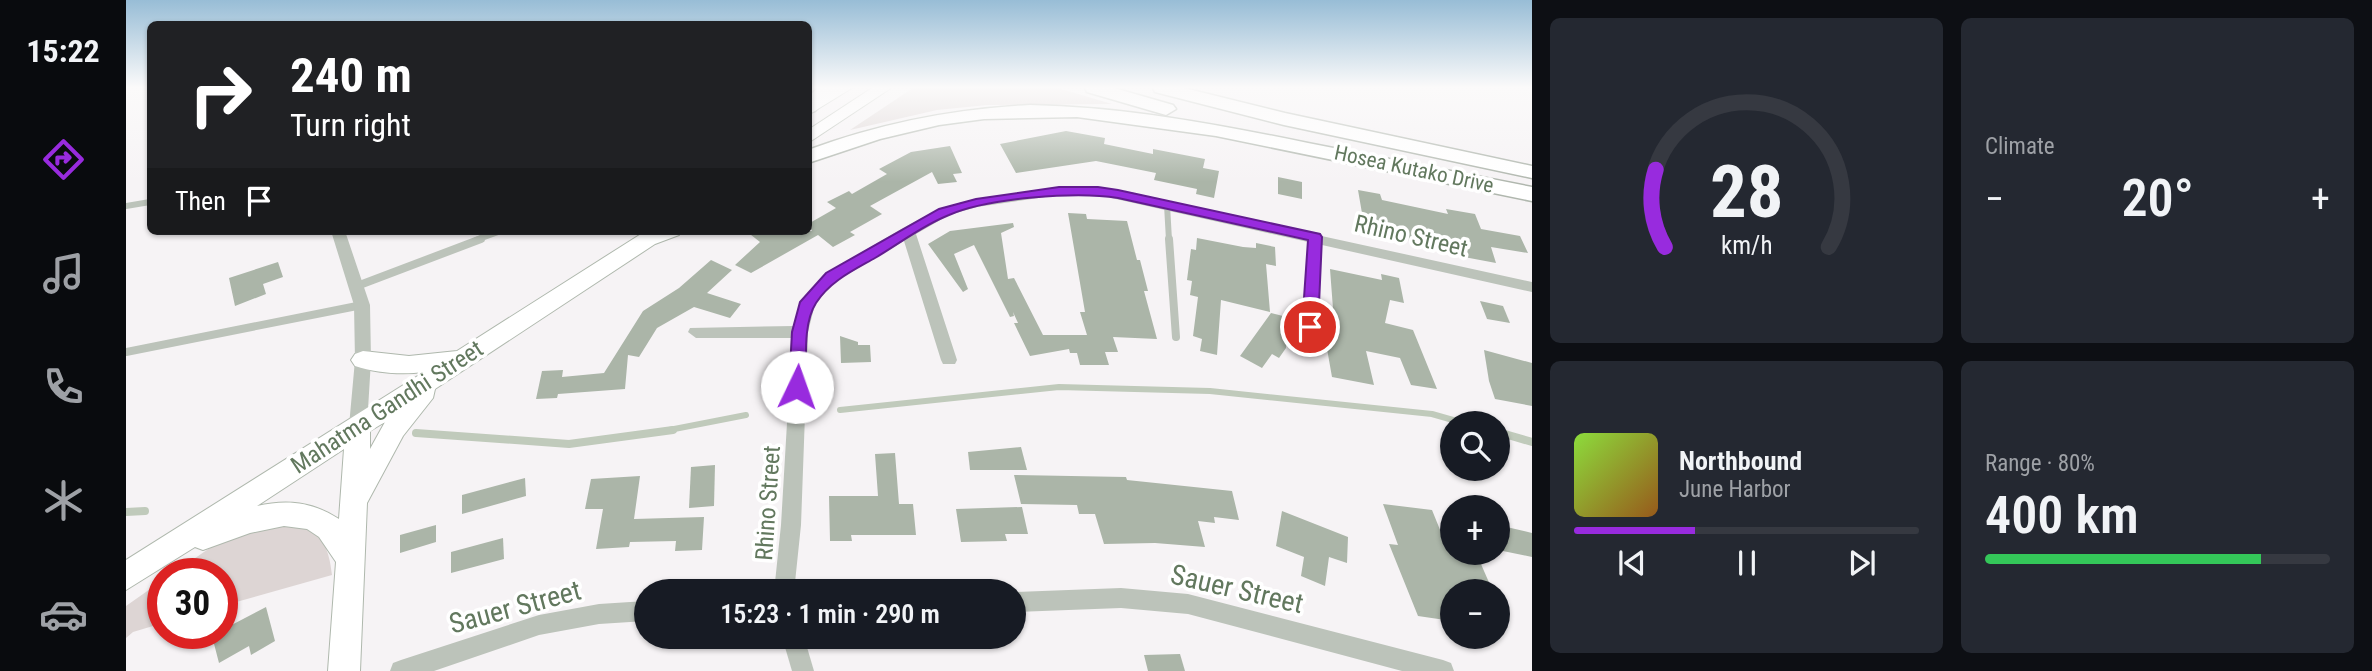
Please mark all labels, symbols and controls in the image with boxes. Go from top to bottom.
text: 15:22 [26,32,100,70]
text: 240 m [290,47,412,104]
icon: right [175,49,266,140]
text: Turn right [290,106,411,144]
text: Climate [1985,133,2055,160]
icon: directions [39,135,88,184]
street label: Hosea Kutako Drive [1332,140,1496,198]
text: 28 [1710,149,1783,235]
text: 20° [2121,168,2194,229]
text: − [1985,177,2004,221]
text: + [2311,177,2330,221]
icon: arrive [240,182,278,220]
text: Then [175,186,226,216]
street label: Rhino Street [1352,209,1470,263]
text: km/h [1721,230,1772,259]
icon: music [39,249,88,298]
pin [1280,297,1340,357]
icon: arrive [1291,308,1329,346]
street label: Mahatma Gandhi Street [286,335,488,479]
position arrow [760,350,834,424]
icon: phone [39,362,88,411]
map controls [1440,411,1510,649]
button: search [1440,411,1510,481]
street label: Rhino Street [750,445,786,561]
text: Northbound [1679,446,1802,476]
text: Range · 80% [1985,450,2095,477]
icon: climate [39,476,88,525]
text: June Harbor [1679,476,1791,503]
text: 400 km [1985,485,2139,546]
button: + [1440,495,1510,565]
icon: previous [1613,544,1651,582]
icon: pause [1728,544,1766,582]
icon: next [1843,544,1881,582]
speed limit sign: 30 [147,558,238,649]
street label: Sauer Street [1167,558,1307,620]
street label: Sauer Street [445,574,585,640]
button: − [1440,579,1510,649]
icon: car [39,590,88,639]
text: 15:23 · 1 min · 290 m [720,599,940,629]

